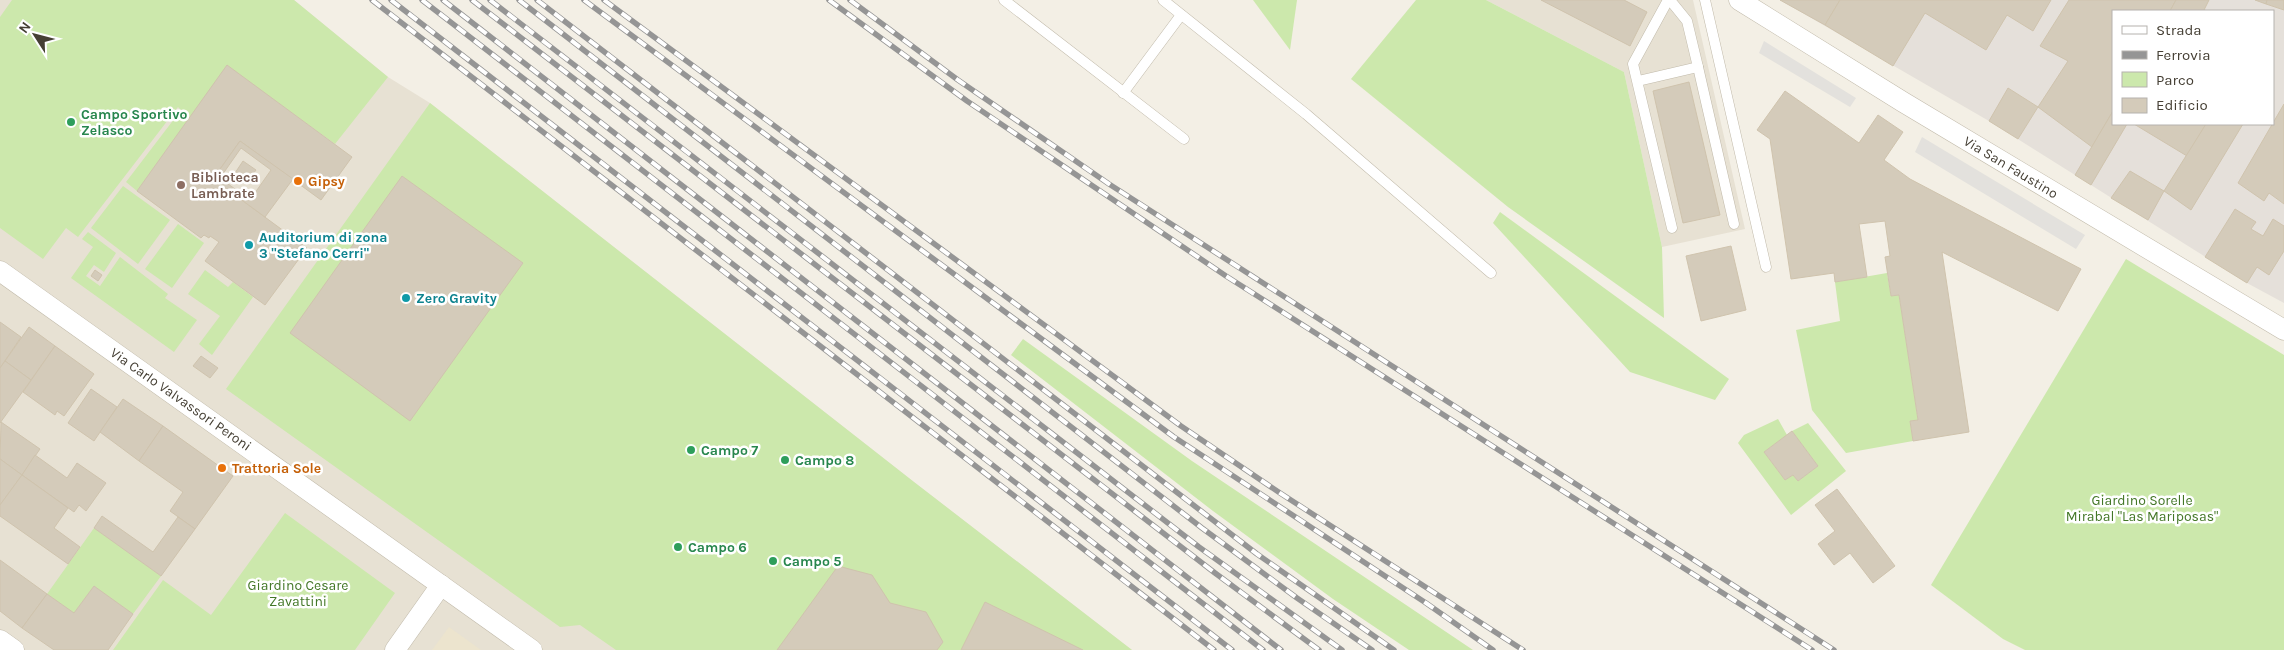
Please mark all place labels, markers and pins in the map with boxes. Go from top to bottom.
place label: Campo Sportivo Zelasco [81,106,188,139]
marker: Campo Sportivo Zelasco [65,116,77,128]
place label: Biblioteca Lambrate [191,169,259,202]
place label: Gipsy [308,173,345,190]
marker: Gipsy [292,175,304,187]
marker: Biblioteca Lambrate [175,179,187,191]
place label: Auditorium di zona 3 "Stefano Cerri" [259,229,387,262]
marker: Auditorium di zona 3 "Stefano Cerri" [243,239,255,251]
place label: Zero Gravity [416,290,497,307]
marker: Zero Gravity [400,292,412,304]
place label: Campo 7 [701,442,758,459]
marker: Campo 7 [685,444,697,456]
place label: Campo 8 [795,452,854,469]
marker: Campo 8 [779,454,791,466]
place label: Trattoria Sole [232,460,321,477]
marker: Trattoria Sole [216,462,228,474]
place label: Campo 6 [688,539,747,556]
marker: Campo 6 [672,541,684,553]
place label: Campo 5 [783,553,842,570]
marker: Campo 5 [767,555,779,567]

